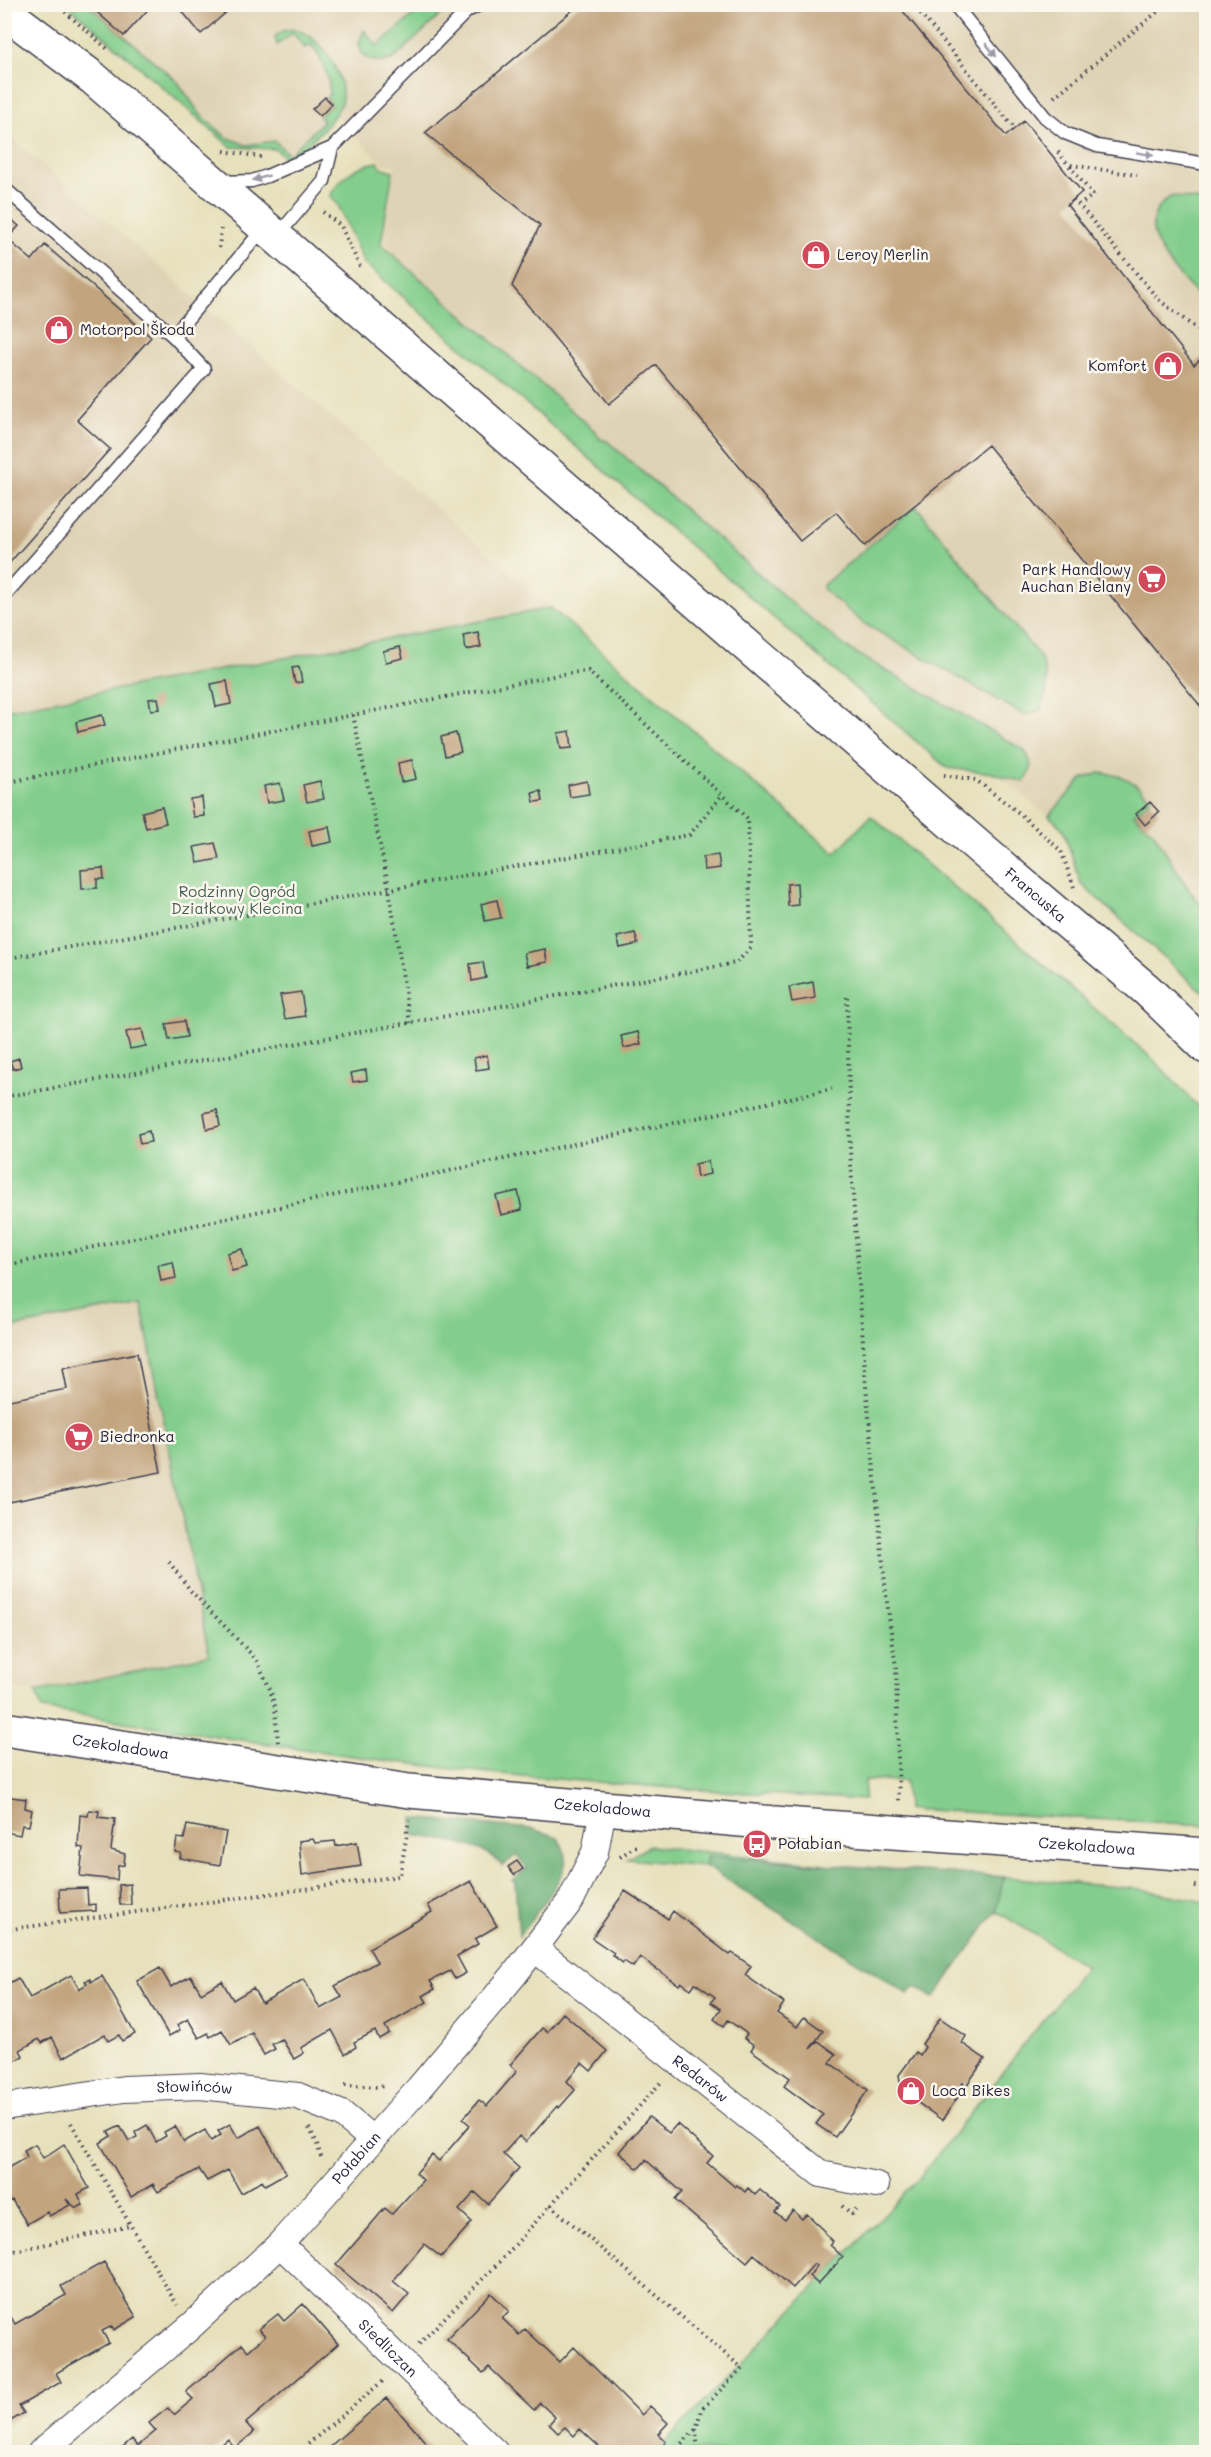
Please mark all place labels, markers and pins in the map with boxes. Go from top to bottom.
shop icon: Leroy Merlin [800,239,832,271]
place label: Leroy Merlin [837,244,929,264]
shop icon: Motorpol Škoda [43,314,75,346]
place label: Motorpol Škoda [80,319,195,339]
shop icon: Komfort [1152,350,1184,382]
place label: Komfort [1088,355,1147,375]
place label: Park Handlowy Auchan Bielany [1020,559,1131,596]
supermarket icon: Park Handlowy Auchan Bielany [1136,563,1168,595]
supermarket icon: Biedronka [63,1421,95,1453]
place label: Biedronka [100,1426,175,1446]
bus stop icon: Połabian [741,1828,773,1860]
place label: Połabian [778,1833,842,1853]
shop icon: Loca Bikes [895,2075,927,2107]
place label: Loca Bikes [932,2080,1010,2100]

